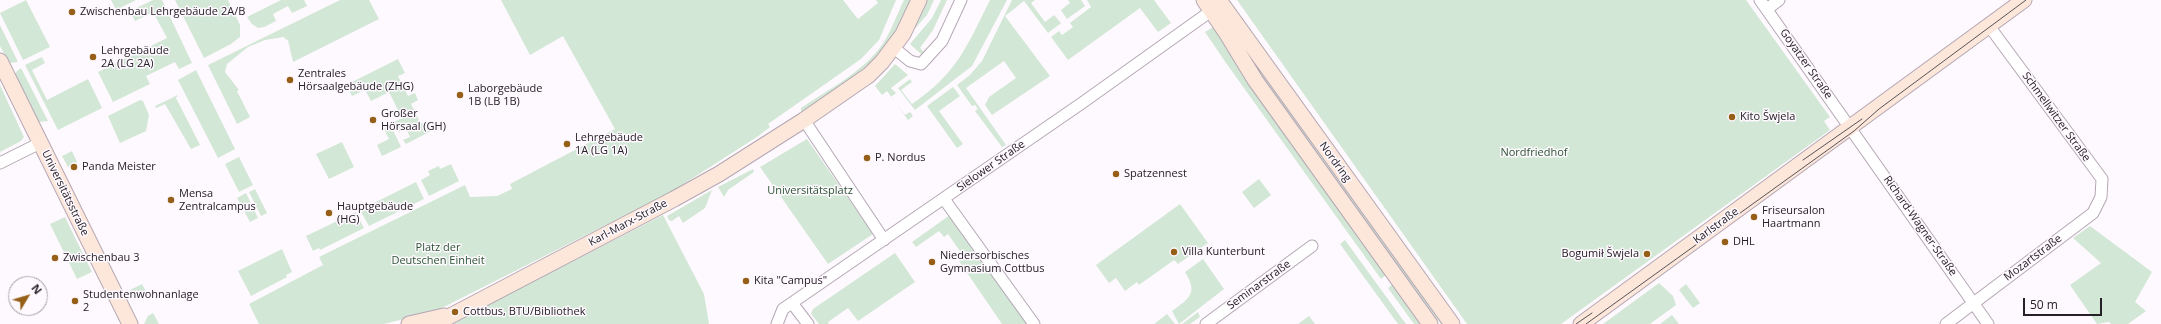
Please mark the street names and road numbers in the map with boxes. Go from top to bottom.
street label: Goyatzer Straße [1777,26,1835,102]
street label: Schmellwitzer Straße [2019,70,2093,164]
street label: Sielower Straße [954,138,1028,194]
street label: Nordring [1316,139,1354,185]
street label: Universitätsstraße [39,148,91,238]
street label: Richard-Wagner-Straße [1880,173,1960,279]
street label: Karl-Marx-Straße [586,197,670,249]
street label: Karlstraße [1691,205,1741,247]
street label: Mozartstraße [2001,232,2065,284]
street label: Seminarstraße [1225,258,1293,312]

